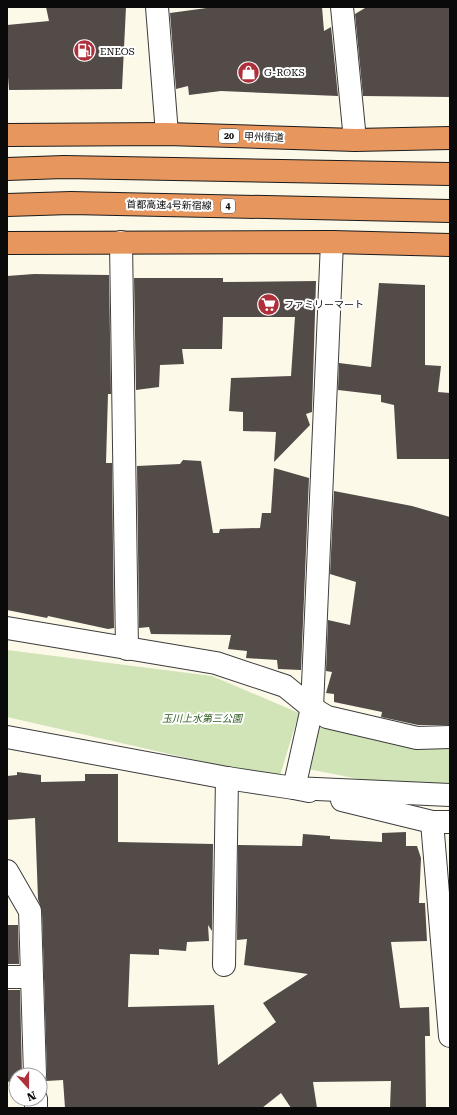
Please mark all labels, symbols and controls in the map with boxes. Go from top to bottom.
fuel station icon: ENEOS [72,38,98,64]
place label: ENEOS [100,46,135,57]
shop icon: G-ROKS [236,59,262,85]
place label: G-ROKS [264,67,305,78]
road number: 20 [219,129,239,143]
street label: 甲州街道 [244,131,284,143]
street label: 首都高速4号新宿線 [126,199,212,211]
road number: 4 [221,199,235,213]
supermarket icon: ファミリーマート [255,291,281,317]
place label: ファミリーマート [284,299,364,310]
park label: 玉川上水第三公園 [162,713,244,724]
north arrow [8,1067,48,1107]
text: N [25,1088,38,1104]

